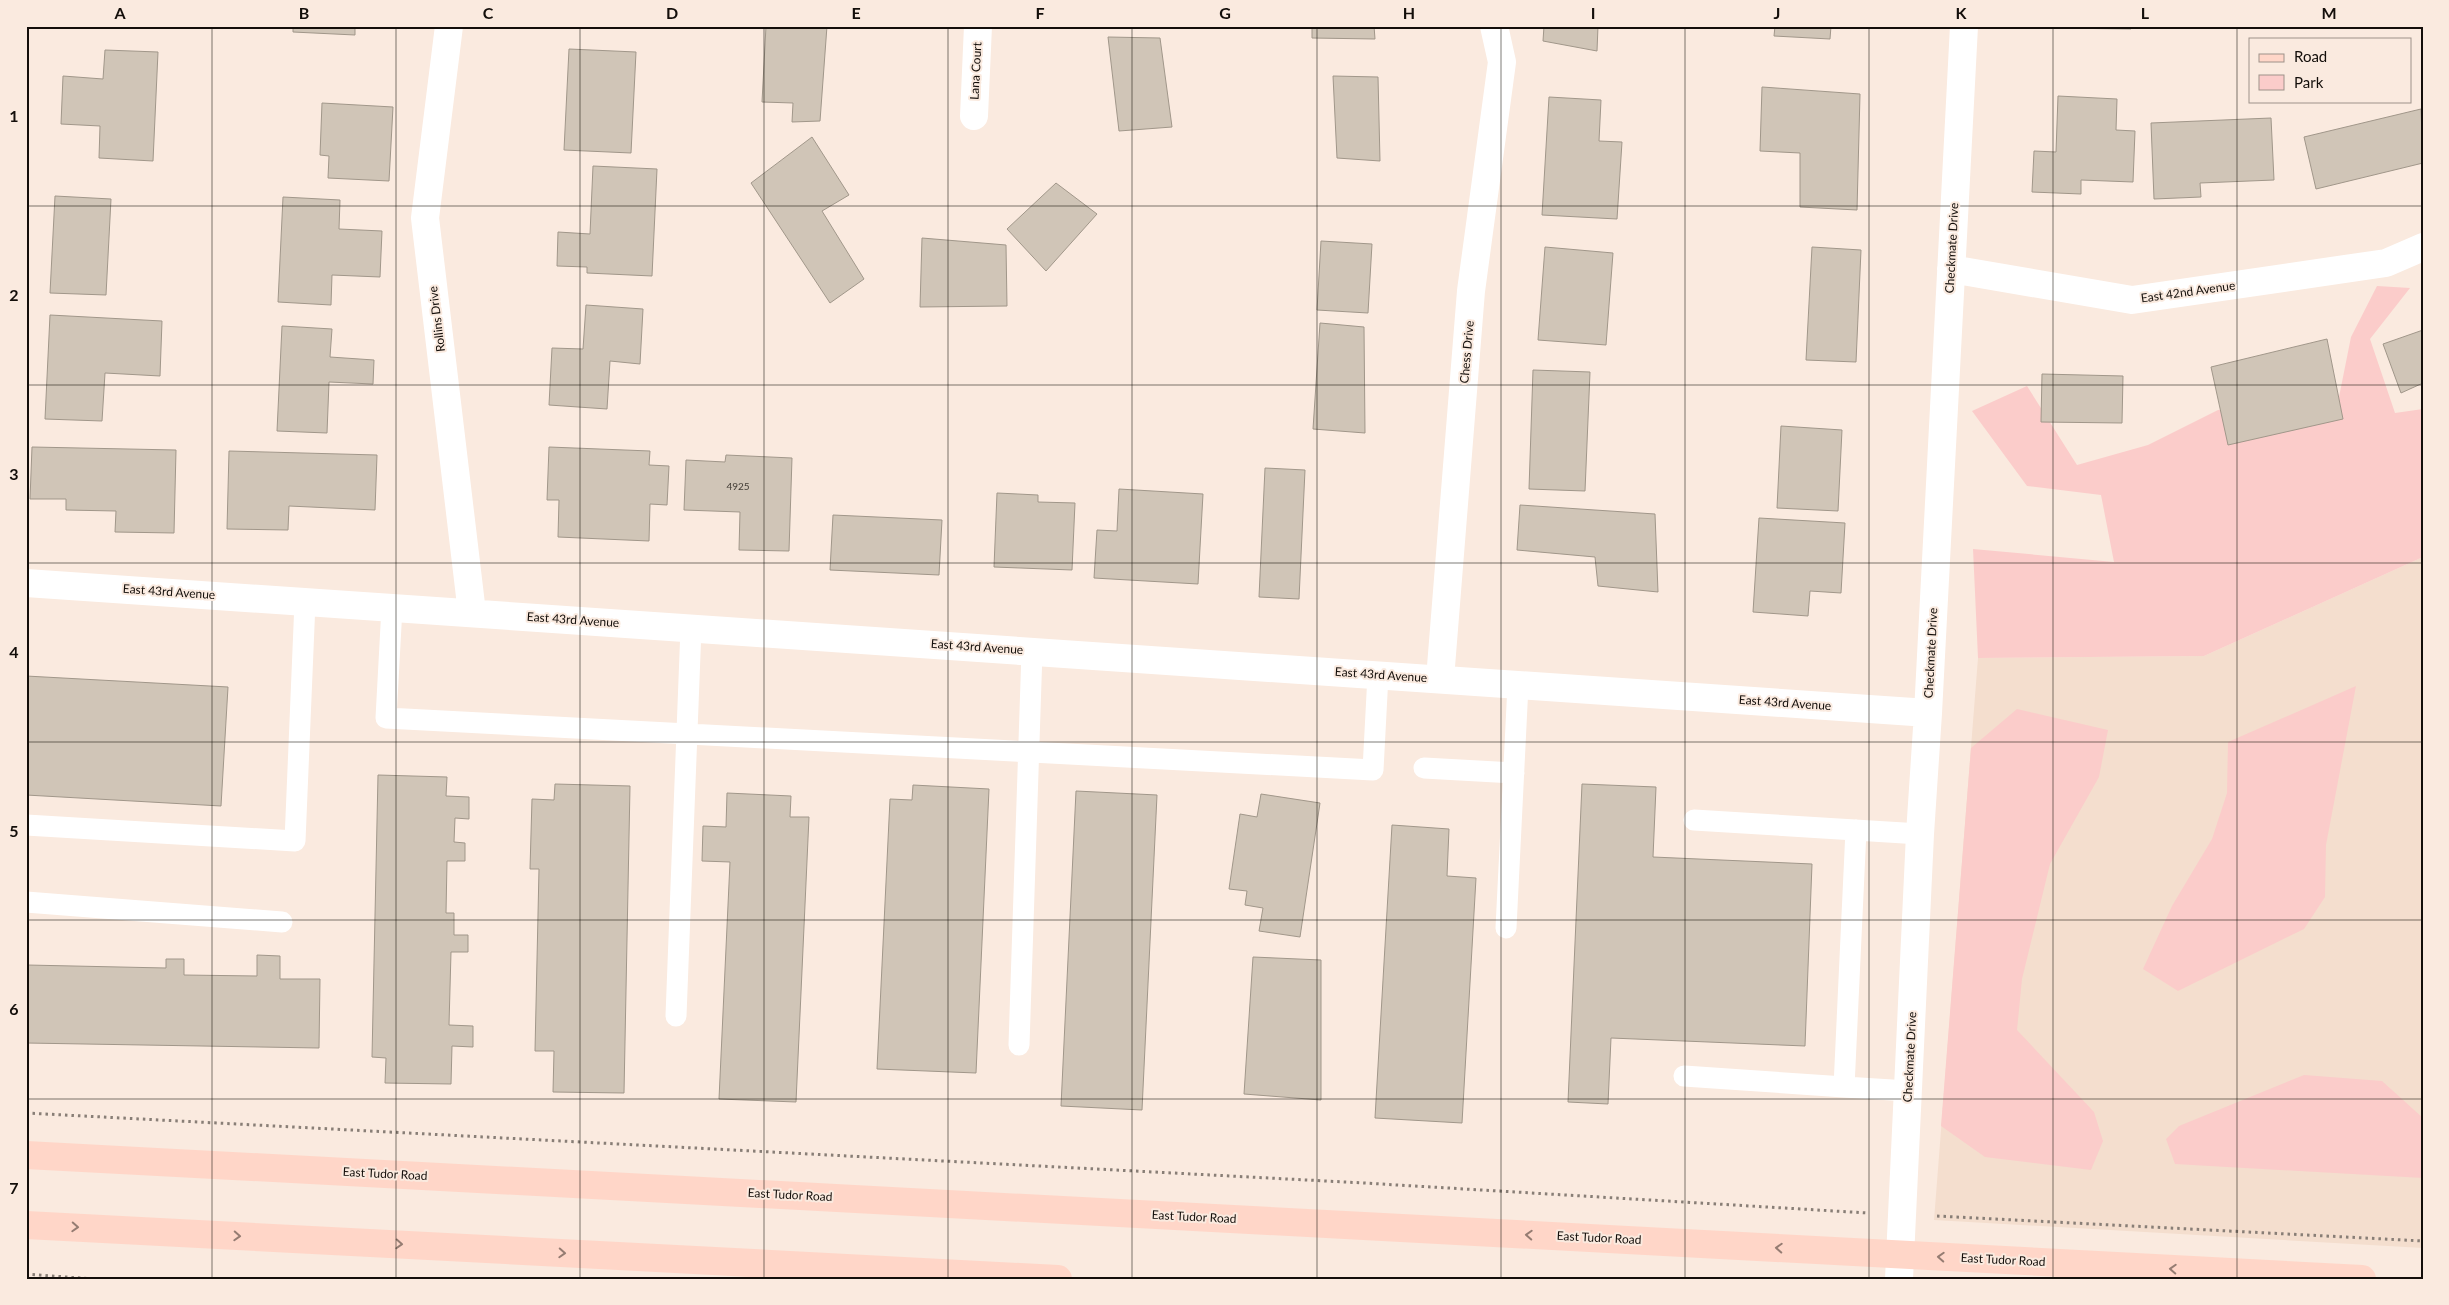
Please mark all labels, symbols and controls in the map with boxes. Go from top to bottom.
text: A [113,3,126,22]
text: B [299,3,309,22]
text: C [483,3,494,22]
text: D [666,3,678,22]
text: E [851,3,861,22]
text: F [1035,3,1045,22]
text: G [1219,3,1231,22]
text: H [1403,3,1415,22]
text: I [1591,3,1595,22]
text: J [1774,3,1780,22]
text: K [1956,3,1968,22]
text: L [2141,3,2150,22]
text: M [2321,3,2337,22]
legend [2249,38,2412,102]
street label: Lana Court [966,41,985,100]
text: Road [2294,47,2327,65]
text: Park [2294,73,2324,91]
text: 1 [9,106,19,125]
street label: Checkmate Drive [1942,202,1961,294]
street label: East 42nd Avenue [2140,277,2236,306]
text: 2 [9,285,19,304]
street label: Rollins Drive [425,285,448,353]
street label: Chess Drive [1456,320,1477,384]
text: 3 [9,464,19,483]
house number: 4925 [726,480,750,492]
street label: East 43rd Avenue [122,581,216,602]
street label: Checkmate Drive [1921,607,1940,699]
street label: East 43rd Avenue [526,609,620,630]
street label: East 43rd Avenue [930,636,1024,657]
text: 4 [9,642,19,661]
street label: East 43rd Avenue [1334,664,1428,685]
street label: East 43rd Avenue [1738,692,1832,713]
text: 5 [9,821,19,840]
text: 6 [9,999,19,1018]
street label: Checkmate Drive [1900,1011,1919,1103]
street label: East Tudor Road [342,1164,428,1183]
text: 7 [9,1178,19,1197]
street label: East Tudor Road [747,1185,833,1204]
street label: East Tudor Road [1151,1207,1237,1226]
one-way arrow [71,1222,79,1233]
street label: East Tudor Road [1556,1228,1642,1247]
one-way arrow [1525,1229,1533,1240]
one-way arrow [233,1230,241,1241]
one-way arrow [396,1239,404,1250]
one-way arrow [1775,1243,1783,1254]
one-way arrow [558,1247,566,1258]
street label: East Tudor Road [1960,1250,2046,1269]
one-way arrow [1937,1251,1945,1262]
one-way arrow [2169,1263,2177,1274]

